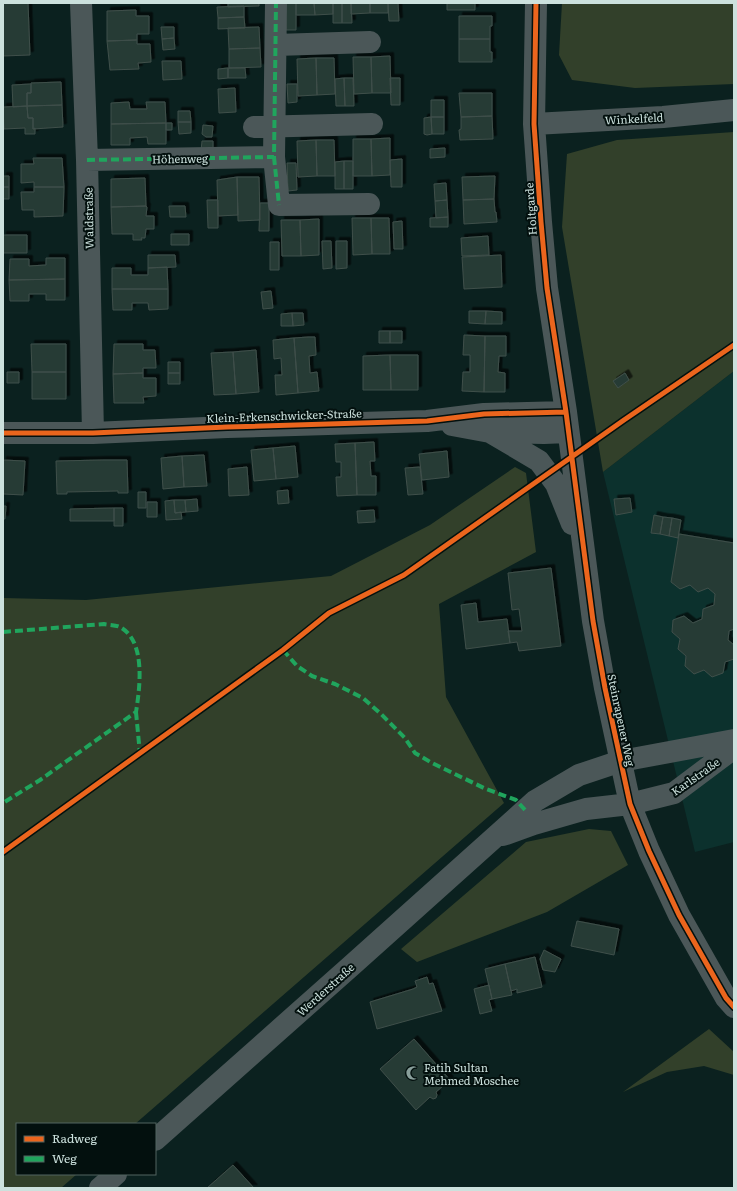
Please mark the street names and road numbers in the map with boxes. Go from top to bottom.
street label: Winkelfeld [604,108,664,128]
street label: Höhenweg [152,149,209,166]
street label: Holtgarde [520,182,540,236]
street label: Waldstraße [79,187,97,249]
street label: Klein-Erkenschwicker-Straße [206,404,362,426]
street label: Steinrapener Weg [604,672,640,768]
street label: Karlstraße [667,753,723,799]
street label: Werderstraße [293,959,358,1019]

